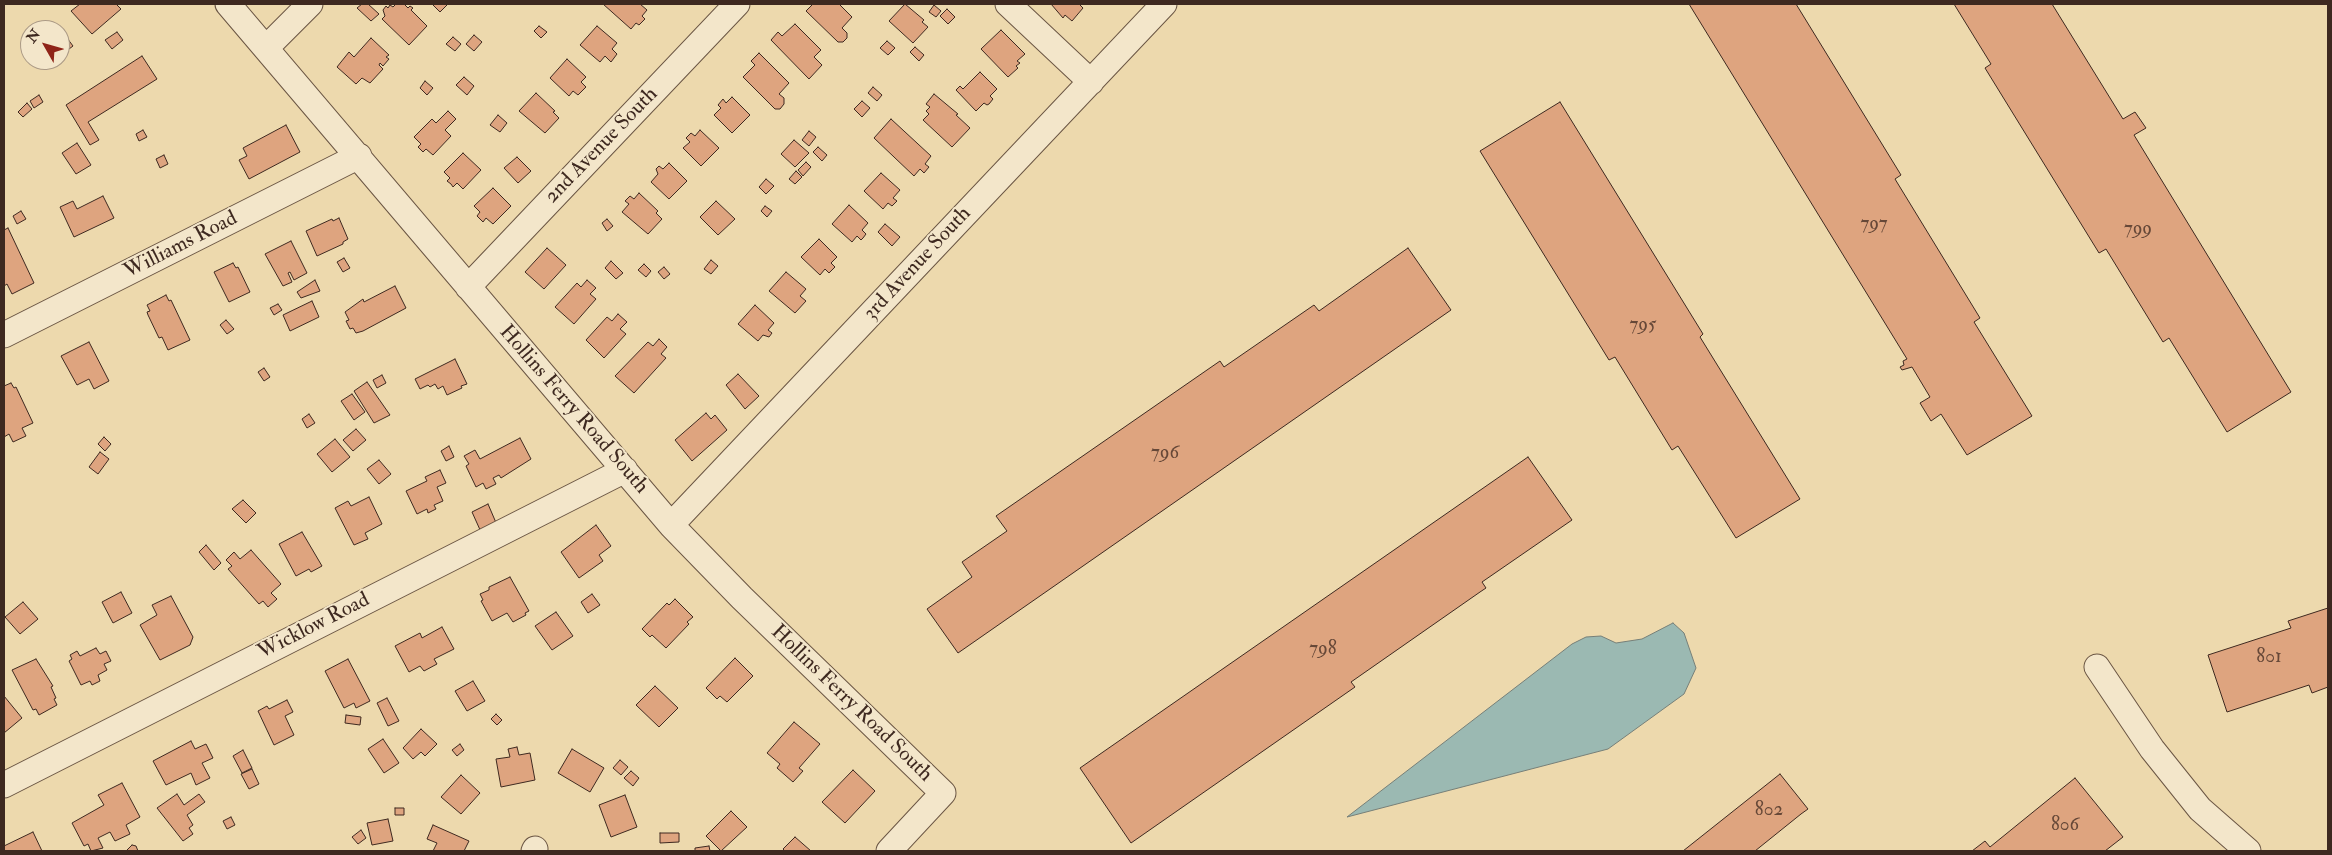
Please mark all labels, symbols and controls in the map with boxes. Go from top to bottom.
north arrow [20,20,70,70]
text: N [23,26,44,46]
street label: 2nd Avenue South [540,83,664,209]
street label: 3rd Avenue South [859,202,977,326]
street label: Williams Road [120,207,242,285]
house number: 797 [1860,214,1888,236]
house number: 799 [2124,219,2152,241]
house number: 795 [1630,315,1656,337]
street label: Hollins Ferry Road South [493,321,653,499]
house number: 796 [1151,443,1179,465]
street label: Wicklow Road [254,588,374,666]
street label: Hollins Ferry Road South [765,620,937,788]
house number: 798 [1309,639,1337,661]
house number: 801 [2256,647,2282,669]
house number: 802 [1755,800,1783,822]
house number: 806 [2051,815,2079,837]

